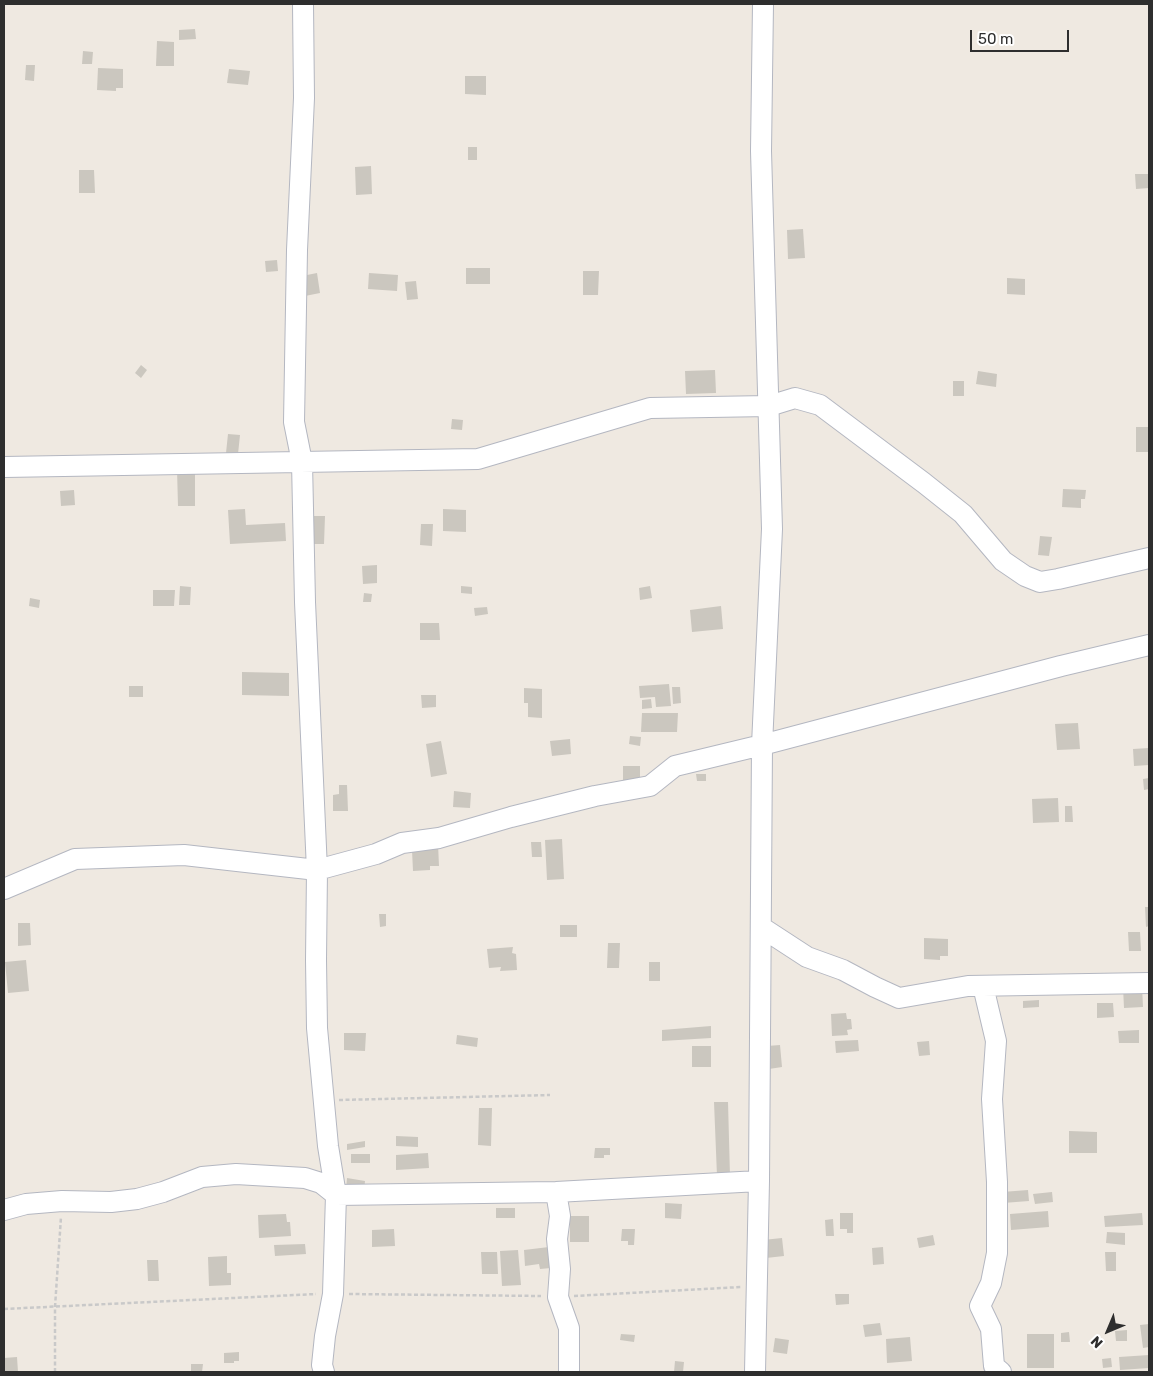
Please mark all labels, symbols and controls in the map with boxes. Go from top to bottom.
scale bar [973,20,1072,52]
text: 50 m [978,30,1013,48]
north arrow [1083,1306,1133,1356]
text: N [1087,1332,1107,1352]

